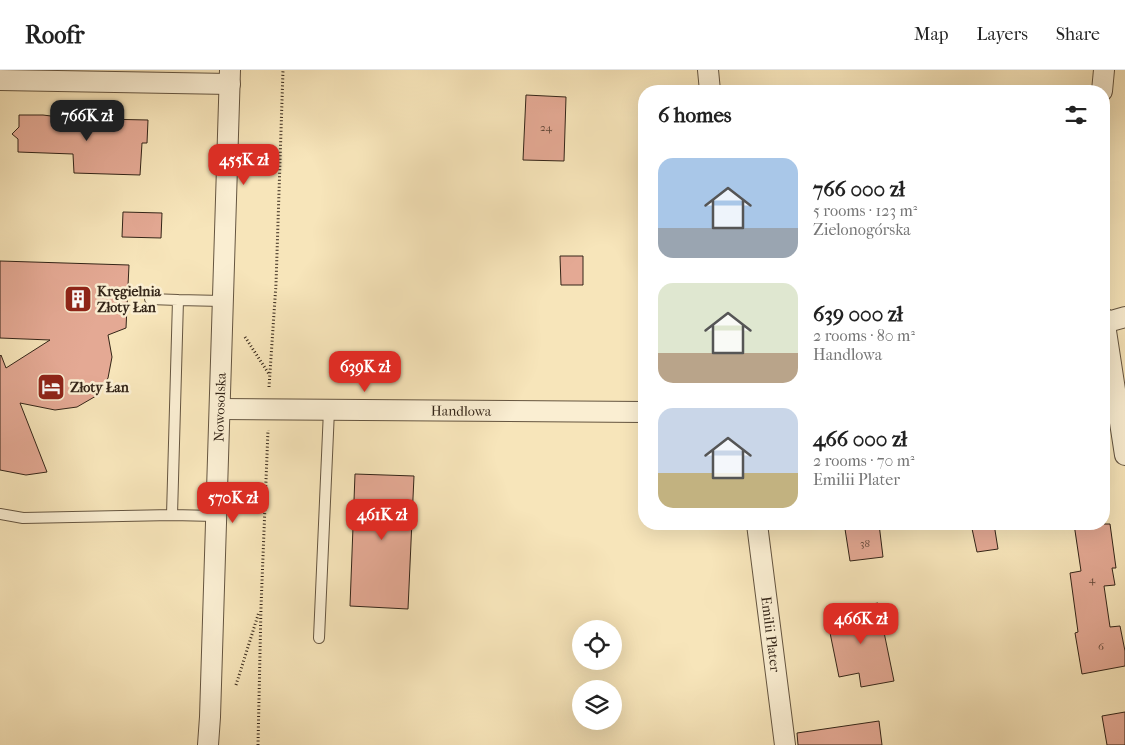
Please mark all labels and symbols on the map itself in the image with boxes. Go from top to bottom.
pin: 766K zł [41,100,133,142]
house number: 24 [540,121,553,134]
pin: 455K zł [198,144,290,186]
place label: Kręgielnia Złoty Łan [97,283,162,316]
building icon: Kręgielnia Złoty Łan [63,284,93,314]
pin: 639K zł [319,350,411,393]
hotel icon: Złoty Łan [36,372,66,402]
street label: Nowosolska [211,372,230,442]
place label: Złoty Łan [70,379,130,396]
street label: Handlowa [431,402,492,420]
pin: 570K zł [187,482,279,524]
pin: 461K zł [336,498,428,541]
house number: 38 [860,537,870,550]
house number: 4 [1089,573,1096,586]
street label: Emilii Plater [757,595,784,673]
pin: 466K zł [815,602,907,645]
house number: 6 [1098,640,1104,653]

